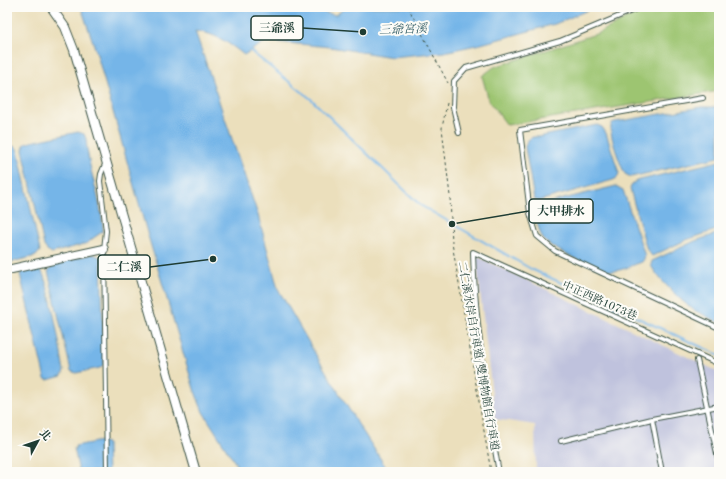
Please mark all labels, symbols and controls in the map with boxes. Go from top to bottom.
callout: 三爺溪 [251,16,303,40]
text: 三爺溪 [259,21,295,35]
water label: 三爺宮溪 [379,21,429,37]
callout: 大甲排水 [529,199,593,223]
text: 大甲排水 [537,204,585,218]
callout: 二仁溪 [98,255,150,279]
text: 二仁溪 [106,260,142,274]
street label: 二仁溪水岸自行車道/雙博物館自行車道 [455,260,502,452]
street label: 中正西路1073巷 [560,278,639,323]
north arrow [18,421,58,461]
text: 北 [37,427,54,443]

